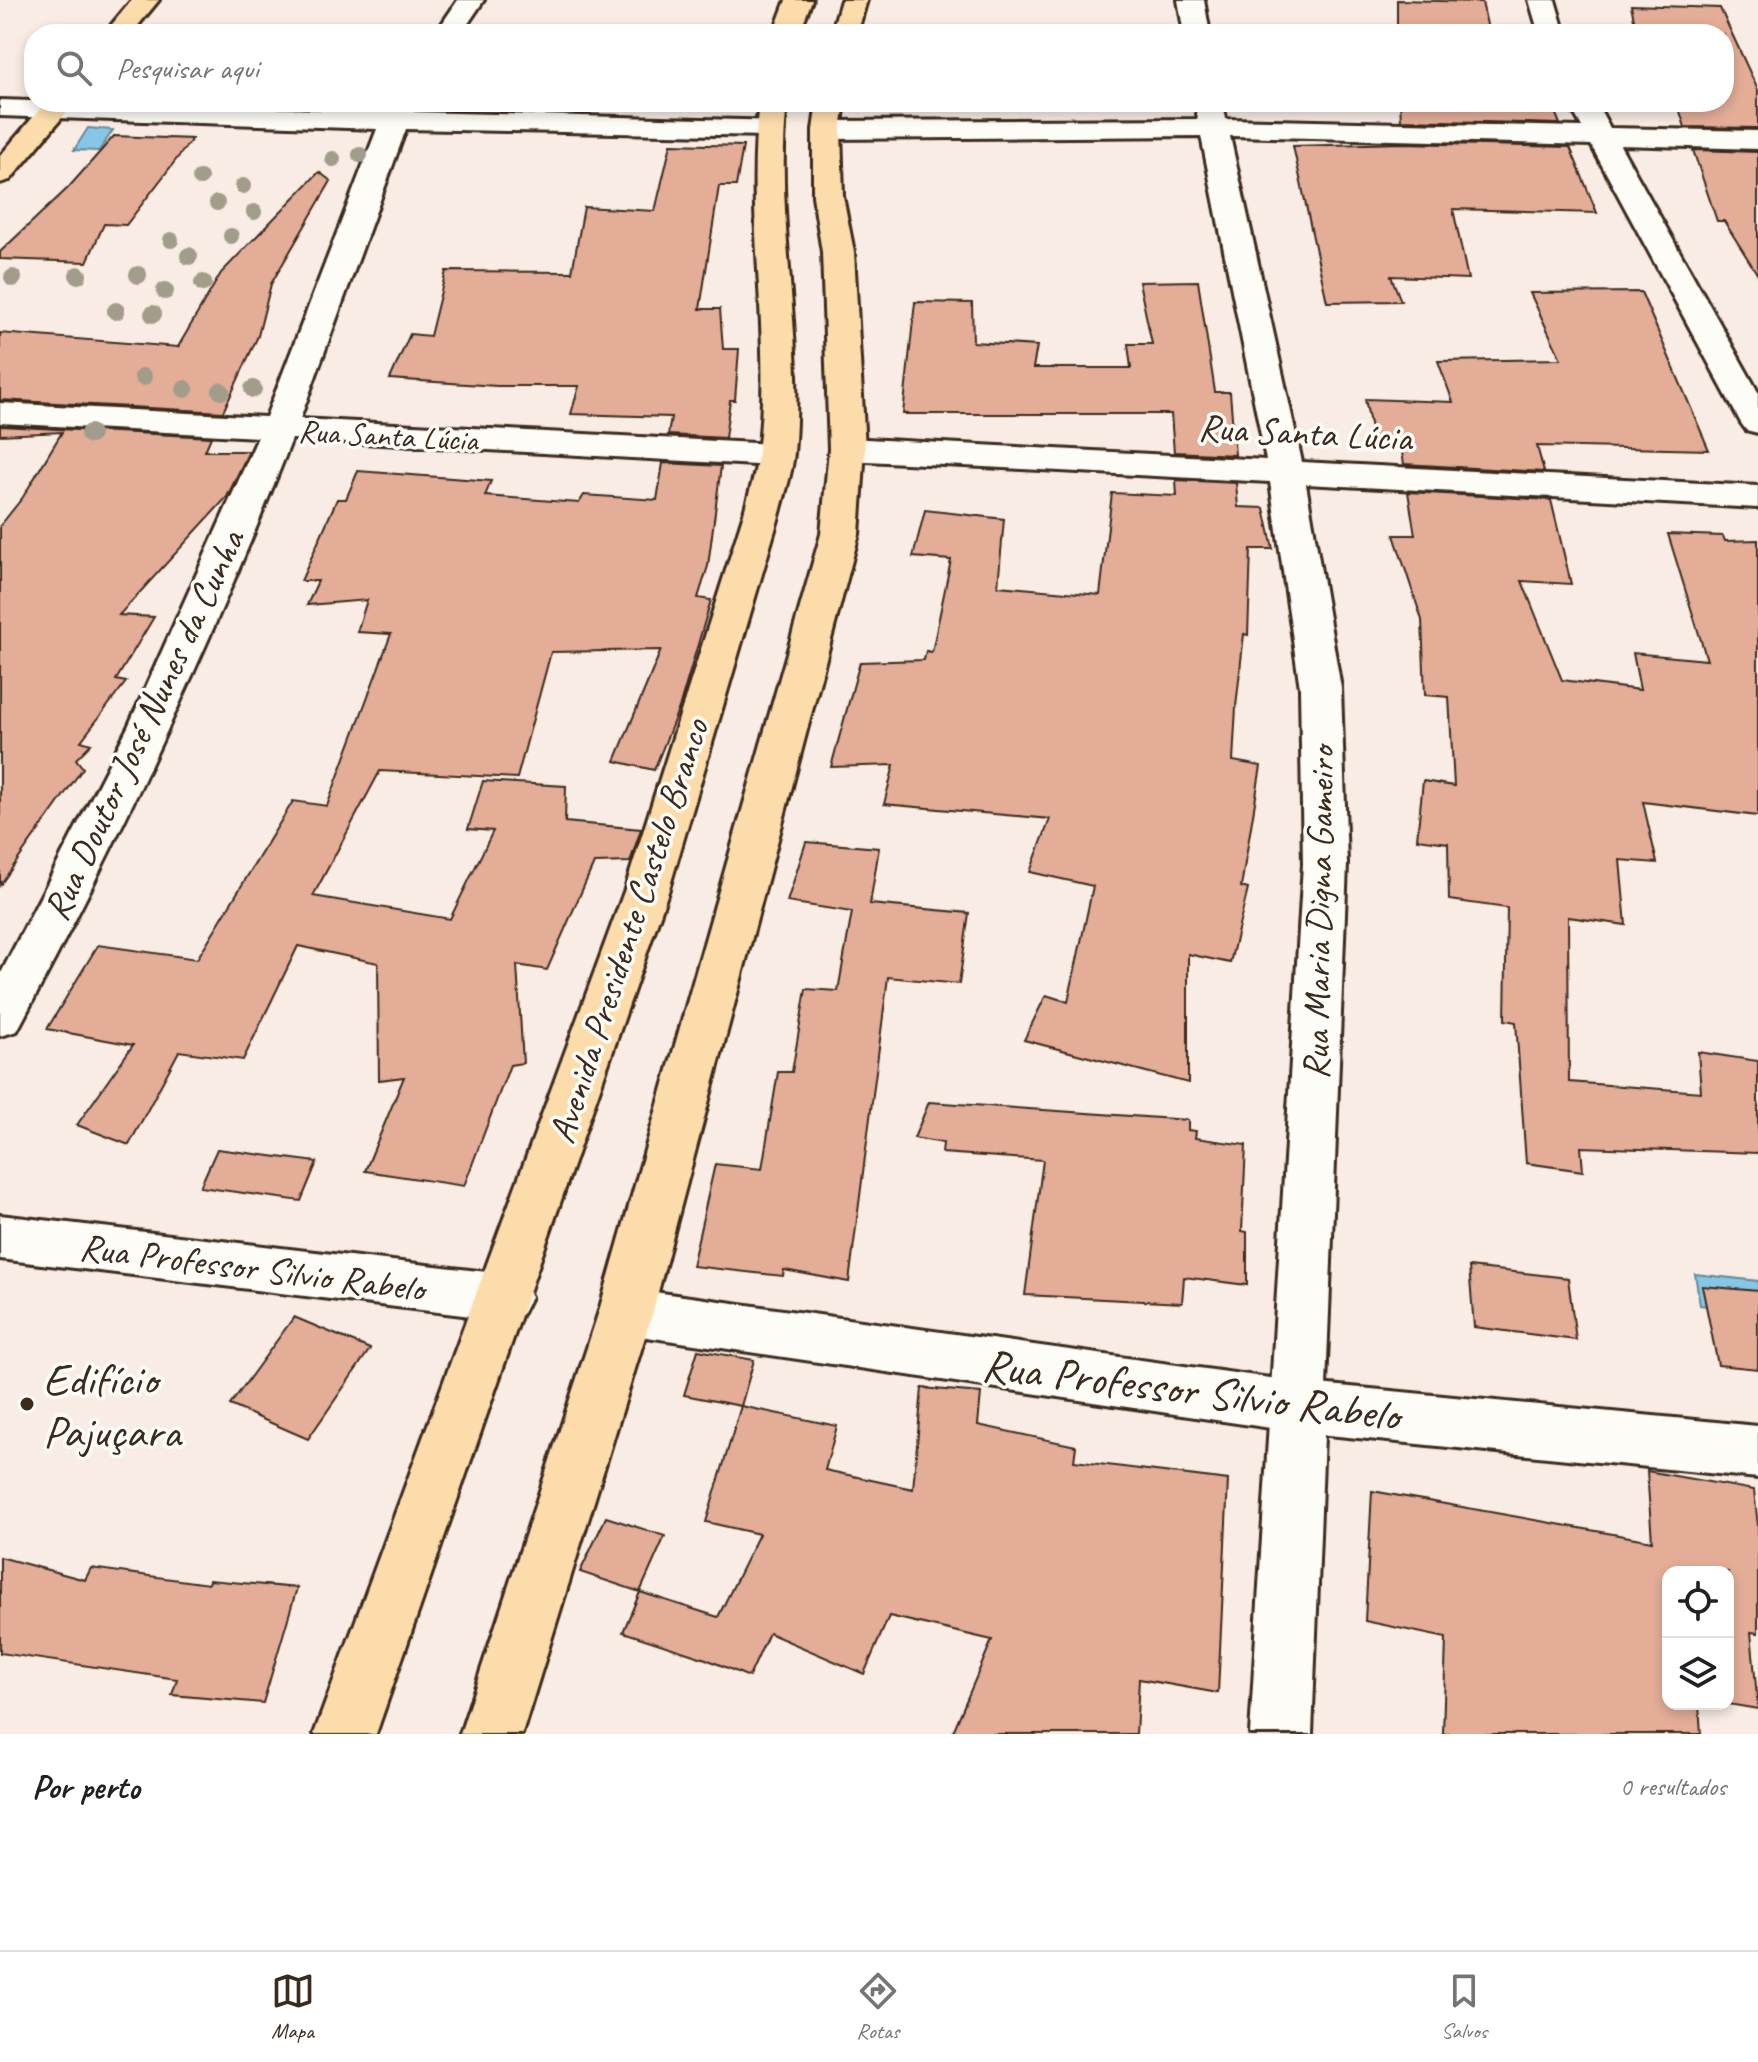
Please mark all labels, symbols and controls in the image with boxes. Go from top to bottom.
search box [24,24,1734,112]
icon: search [52,46,96,90]
text: Pesquisar aqui [116,49,259,87]
street label: Rua Santa Lúcia [1197,403,1415,462]
street label: Rua Santa Lúcia [297,410,481,461]
street label: Rua Doutor José Nunes da Cunha [32,520,256,928]
street label: Avenida Presidente Castelo Branco [538,712,720,1149]
street label: Rua Maria Digna Gameiro [1292,742,1345,1080]
street label: Rua Professor Silvio Rabelo [77,1223,430,1312]
street label: Rua Professor Silvio Rabelo [979,1336,1407,1445]
place label: Edifício Pajuçara [43,1350,183,1461]
marker: Edifício Pajuçara [18,1395,36,1413]
map controls [1662,1566,1734,1710]
button: locate [1662,1566,1734,1638]
button: layers [1662,1638,1734,1710]
text: Por perto [32,1765,140,1808]
text: 0 resultados [1620,1770,1726,1803]
tab: Mapa [271,1969,315,2045]
tab: Rotas [856,1969,900,2045]
tab: Salvos [1441,1969,1487,2045]

